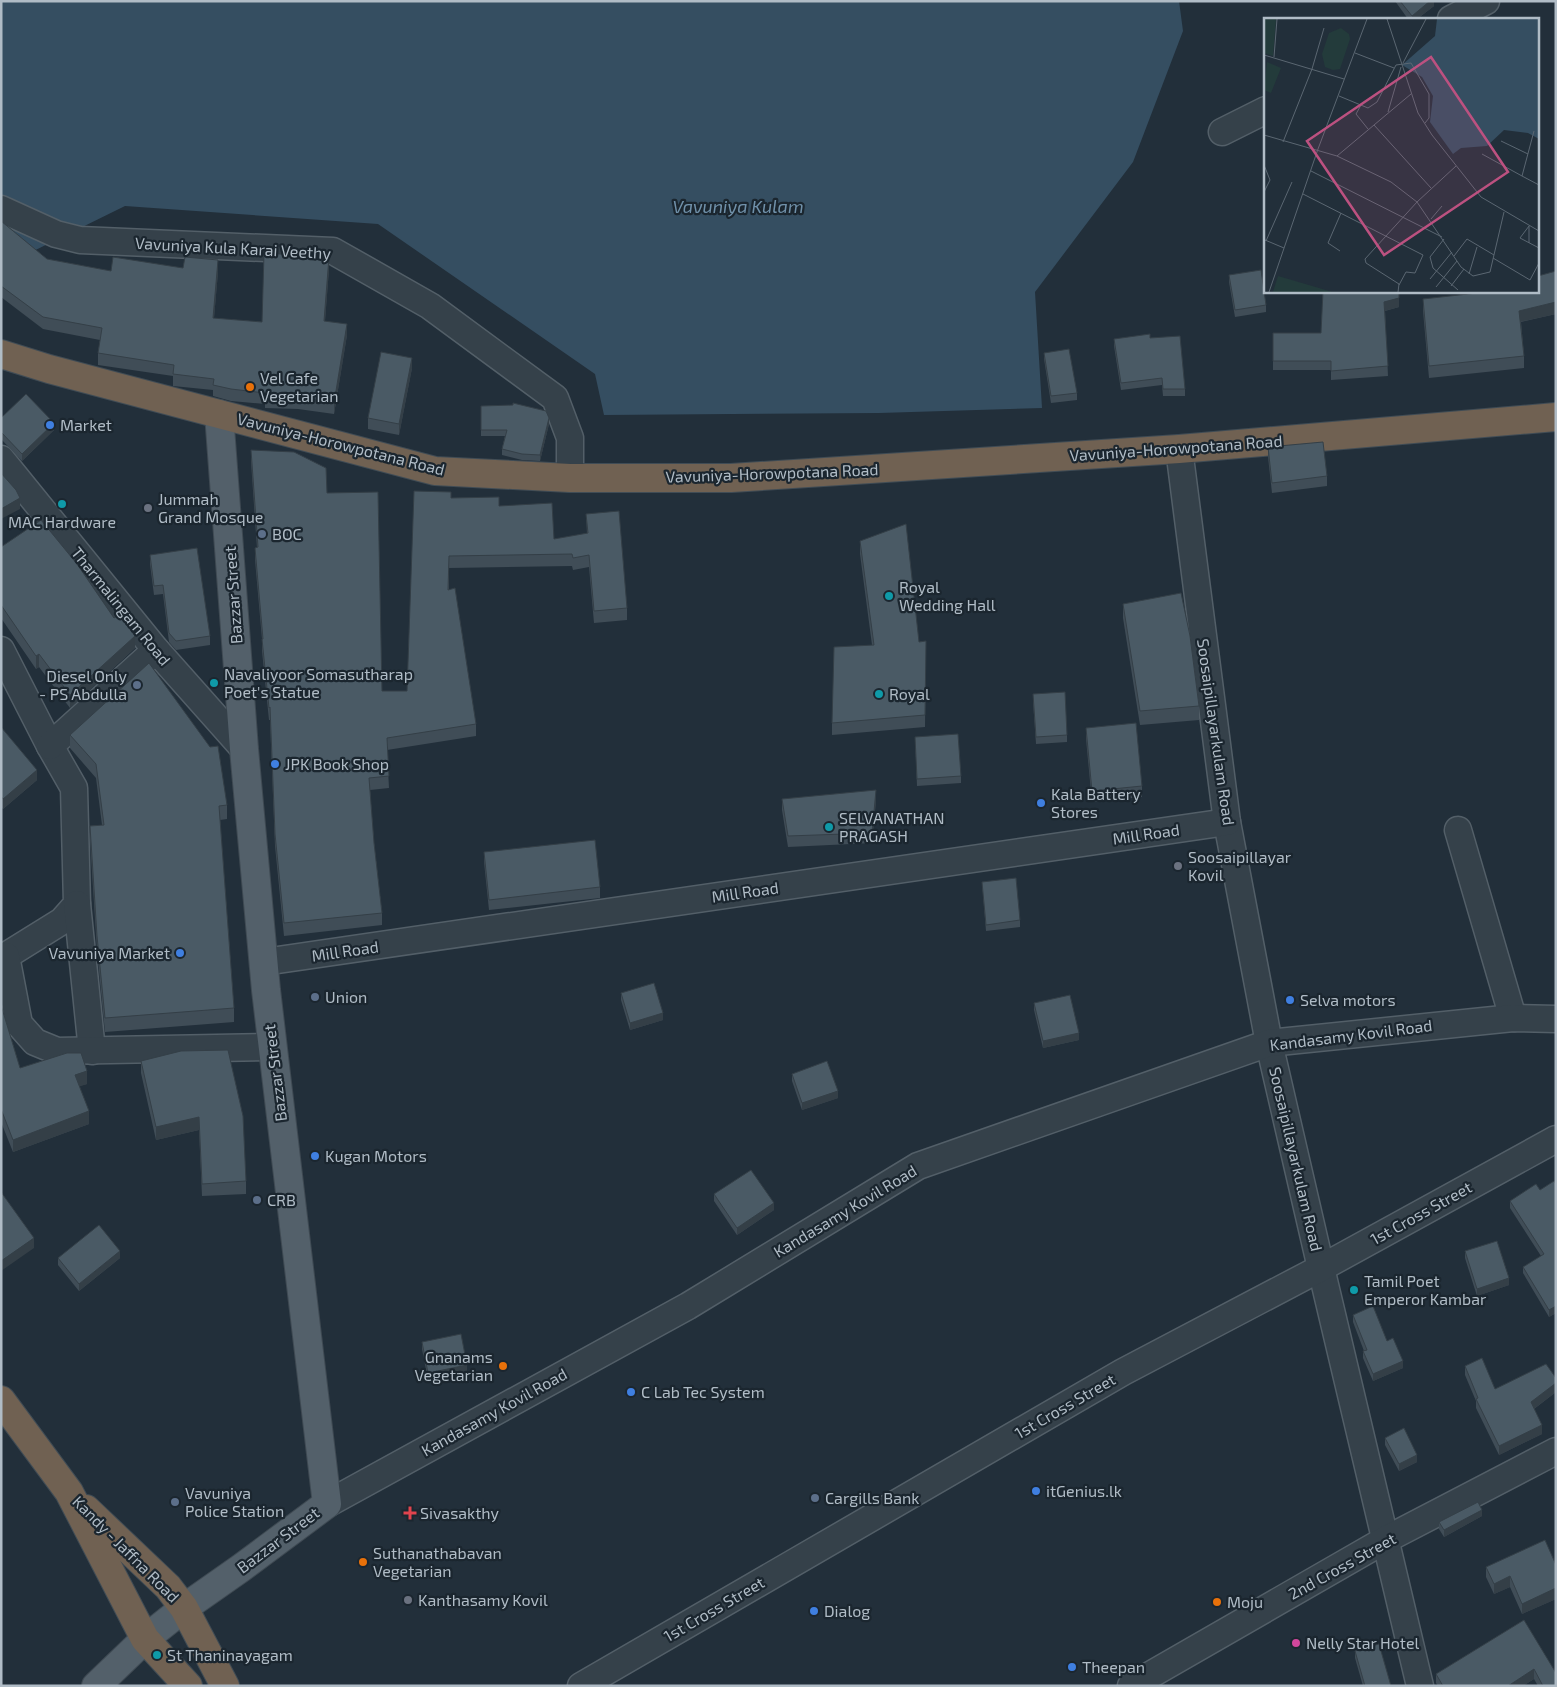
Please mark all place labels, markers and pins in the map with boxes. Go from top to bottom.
place label: Vel Cafe Vegetarian [260,368,339,405]
marker: Vel Cafe Vegetarian [244,381,256,393]
place label: Market [60,415,112,434]
marker: Market [44,419,56,431]
place label: Jummah Grand Mosque [158,489,263,526]
marker: MAC Hardware [56,498,68,510]
marker: Jummah Grand Mosque [142,502,154,514]
place label: MAC Hardware [8,512,116,531]
place label: BOC [272,524,302,543]
marker: BOC [256,528,268,540]
place label: Royal Wedding Hall [899,577,996,614]
marker: Royal Wedding Hall [883,590,895,602]
place label: Navaliyoor Somasutharap Poet's Statue [224,664,413,701]
place label: Diesel Only - PS Abdulla [39,666,128,703]
marker: Navaliyoor Somasutharap Poet's Statue [208,677,220,689]
marker: Diesel Only - PS Abdulla [131,679,143,691]
place label: Royal [889,684,930,703]
marker: Royal [873,688,885,700]
place label: JPK Book Shop [285,754,389,773]
marker: JPK Book Shop [269,758,281,770]
place label: Kala Battery Stores [1051,784,1141,821]
marker: Kala Battery Stores [1035,797,1047,809]
place label: SELVANATHAN PRAGASH [839,808,945,845]
marker: SELVANATHAN PRAGASH [823,821,835,833]
place label: Soosaipillayar Kovil [1188,847,1292,884]
marker: Soosaipillayar Kovil [1172,860,1184,872]
place label: Vavuniya Market [48,943,170,962]
marker: Vavuniya Market [174,947,186,959]
place label: Union [325,987,367,1006]
place label: Selva motors [1300,990,1396,1009]
marker: Union [309,991,321,1003]
marker: Selva motors [1284,994,1296,1006]
place label: Kugan Motors [325,1146,427,1165]
marker: Kugan Motors [309,1150,321,1162]
place label: CRB [267,1190,296,1209]
marker: CRB [251,1194,263,1206]
place label: Tamil Poet Emperor Kambar [1364,1271,1487,1308]
marker: Tamil Poet Emperor Kambar [1348,1284,1360,1296]
place label: Gnanams Vegetarian [414,1347,493,1384]
marker: Gnanams Vegetarian [497,1360,509,1372]
place label: C Lab Tec System [641,1382,765,1401]
marker: C Lab Tec System [625,1386,637,1398]
place label: itGenius.lk [1046,1481,1122,1500]
place label: Vavuniya Police Station [185,1483,284,1520]
marker: itGenius.lk [1030,1485,1042,1497]
place label: Cargills Bank [825,1488,920,1507]
marker: Cargills Bank [809,1492,821,1504]
marker: Vavuniya Police Station [169,1496,181,1508]
place label: Sivasakthy [420,1503,500,1522]
marker: Sivasakthy [404,1507,416,1519]
place label: Suthanathabavan Vegetarian [373,1543,502,1580]
marker: Suthanathabavan Vegetarian [357,1556,369,1568]
place label: Kanthasamy Kovil [418,1590,548,1609]
place label: Moju [1227,1592,1263,1612]
marker: Kanthasamy Kovil [402,1594,414,1606]
marker: Moju [1211,1596,1223,1608]
place label: Dialog [824,1601,870,1620]
marker: Dialog [808,1605,820,1617]
place label: Nelly Star Hotel [1306,1633,1420,1652]
marker: Nelly Star Hotel [1290,1637,1302,1649]
place label: St Thaninayagam [167,1645,293,1664]
marker: St Thaninayagam [151,1649,163,1661]
place label: Theepan [1082,1657,1145,1676]
marker: Theepan [1066,1661,1078,1673]

